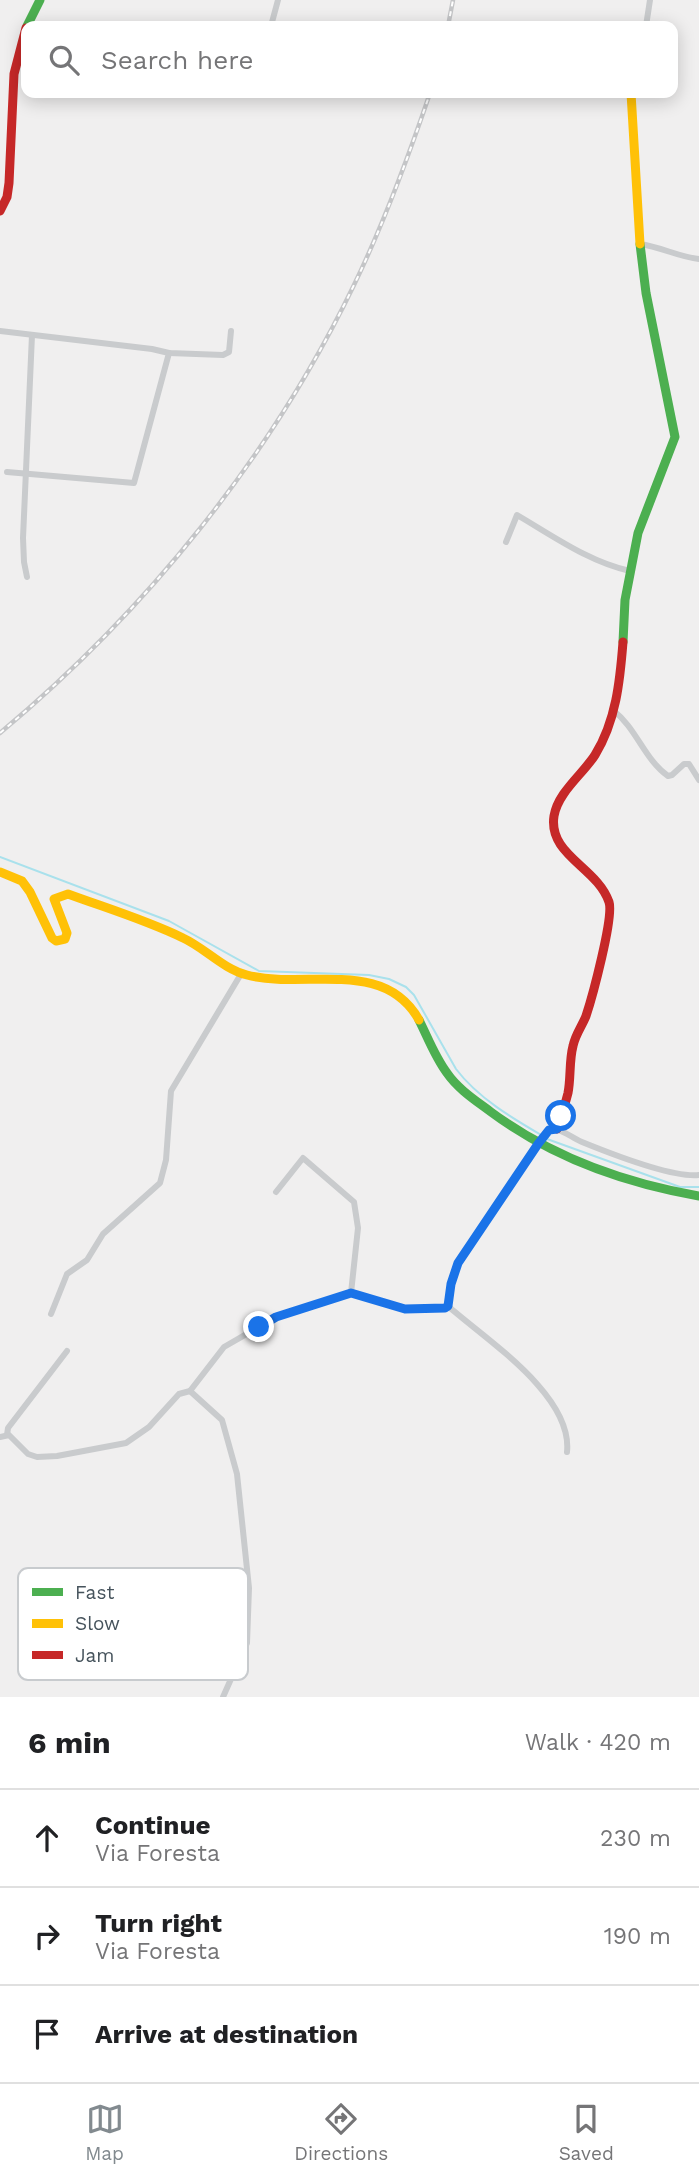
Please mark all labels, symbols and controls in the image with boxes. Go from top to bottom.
search box [21,21,678,98]
icon: search [45,41,83,79]
text: Search here [101,45,253,75]
route start [545,1100,576,1131]
route end [243,1311,274,1342]
legend [18,1568,248,1680]
text: Fast [75,1581,114,1604]
text: Slow [75,1612,120,1635]
text: Jam [75,1644,114,1667]
text: 6 min [28,1725,111,1760]
text: Walk · 420 m [525,1729,671,1756]
text: Continue [95,1810,211,1840]
icon: ahead [28,1819,66,1857]
text: 230 m [600,1825,671,1852]
text: Via Foresta [95,1840,220,1867]
text: Turn right [95,1908,222,1938]
icon: right [28,1917,66,1955]
text: 190 m [604,1923,671,1950]
text: Via Foresta [95,1938,220,1965]
icon: arrive [28,2015,66,2053]
text: Arrive at destination [95,2019,358,2049]
tab: Map [85,2100,124,2165]
tab: Directions [294,2100,388,2165]
tab: Saved [559,2100,614,2165]

